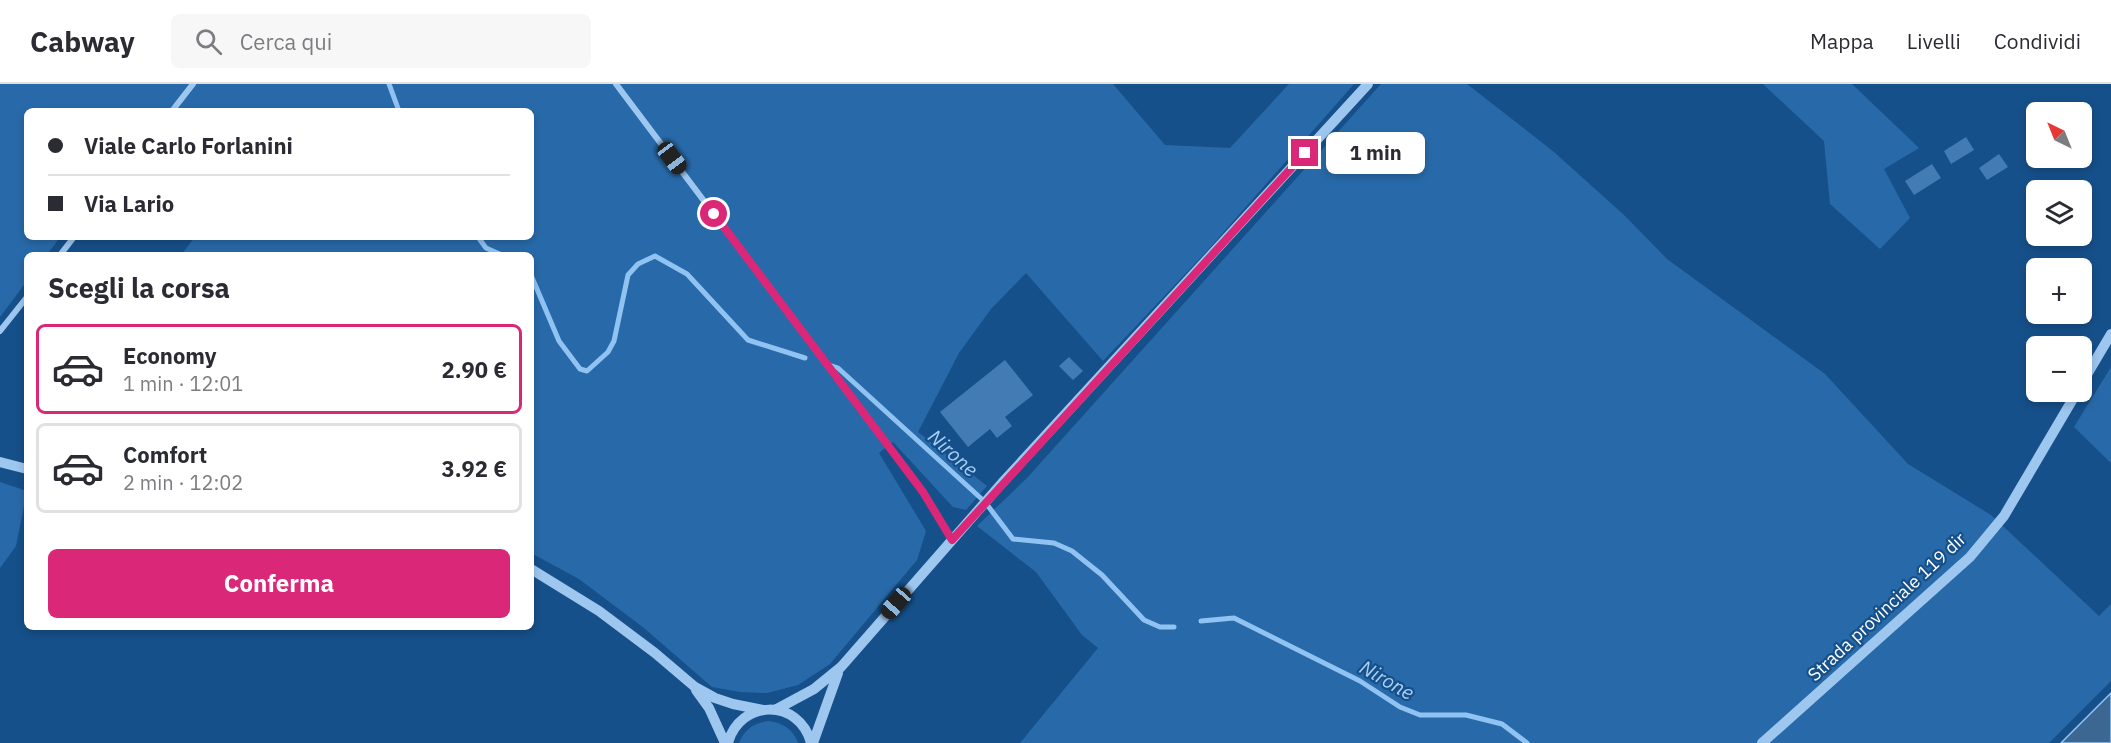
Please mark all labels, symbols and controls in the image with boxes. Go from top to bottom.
search box [171,14,591,68]
text: Cabway [30,23,135,60]
icon: search [192,25,225,58]
text: Cerca qui [240,27,332,56]
text: Mappa [1810,27,1874,55]
text: Livelli [1907,27,1961,55]
text: Condividi [1994,27,2081,55]
north arrow [2026,102,2092,168]
map controls [2026,102,2092,402]
text: Viale Carlo Forlanini [84,131,293,160]
callout: 1 min [1326,132,1425,174]
car [654,138,690,178]
route end [1291,139,1318,166]
text: 1 min [1349,139,1402,166]
button: layers [2026,180,2092,246]
text: Via Lario [84,189,174,218]
route start [700,200,727,227]
button: + [2026,258,2092,324]
text: Scegli la corsa [48,270,230,305]
button: − [2026,336,2092,402]
text: Economy [123,341,217,370]
icon: car [51,342,105,396]
text: 2.90 € [442,355,507,384]
text: 1 min · 12:01 [123,370,243,397]
water label: Nirone [923,423,984,482]
text: Comfort [123,440,207,469]
icon: car [51,441,105,495]
text: 3.92 € [442,454,507,483]
text: 2 min · 12:02 [123,469,243,496]
street label: Strada provinciale 119 dir [1803,527,1971,686]
button: Conferma [48,549,510,618]
car [877,584,915,622]
water label: Nirone [1355,653,1419,706]

